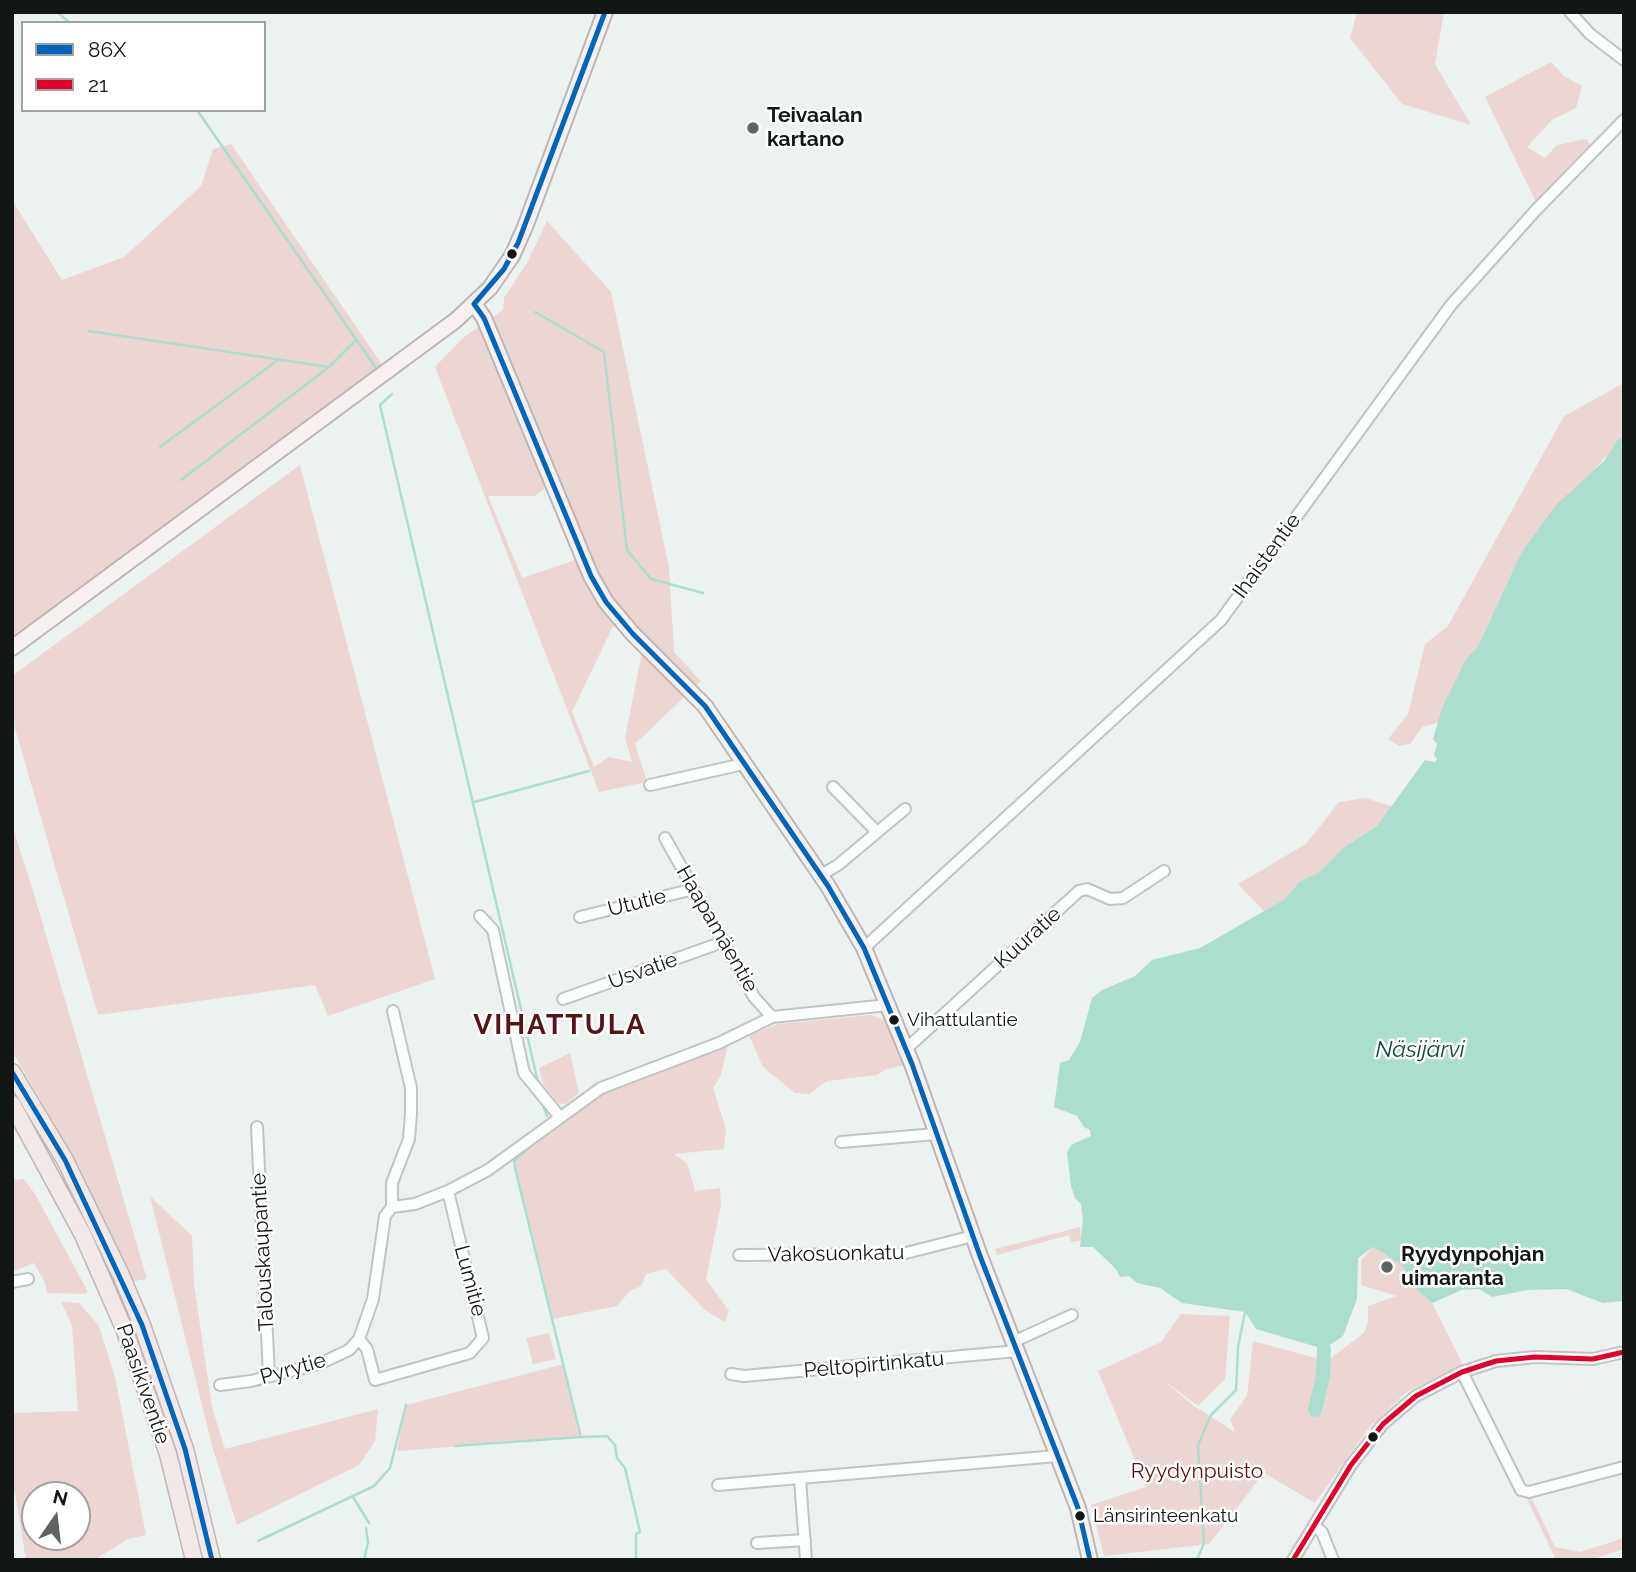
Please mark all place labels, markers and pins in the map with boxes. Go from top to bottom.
place label: Teivaalan kartano [767,103,863,153]
marker: Teivaalan kartano [745,120,761,136]
unlabelled marker [505,247,519,261]
place label: Vihattulantie [907,1009,1018,1031]
marker: Vihattulantie [887,1013,901,1027]
place label: Ryydynpohjan uimaranta [1401,1242,1544,1292]
marker: Ryydynpohjan uimaranta [1379,1259,1395,1275]
unlabelled marker [1366,1430,1380,1444]
place label: Länsirinteenkatu [1093,1505,1238,1527]
marker: Länsirinteenkatu [1073,1509,1087,1523]

